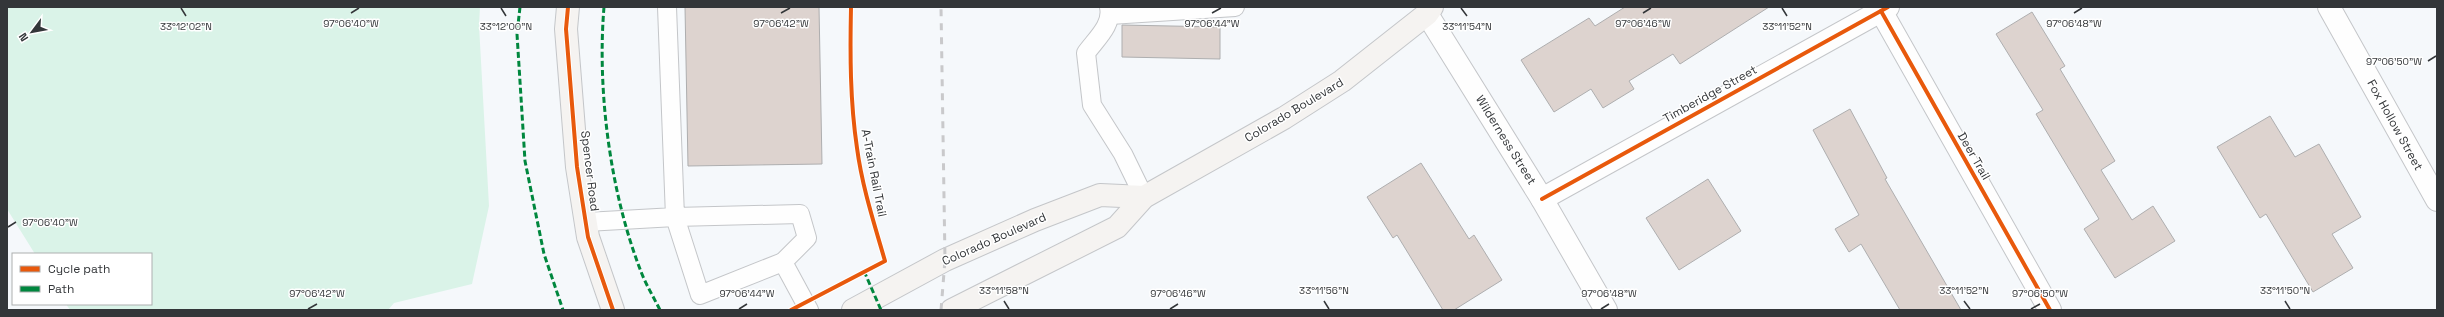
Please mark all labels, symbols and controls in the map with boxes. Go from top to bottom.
north arrow [12,12,52,52]
text: 97°06'40"W [323,17,379,30]
text: 97°06'42"W [753,17,809,30]
text: 97°06'44"W [1184,17,1240,30]
text: 97°06'46"W [1615,17,1671,30]
text: 97°06'48"W [2046,17,2102,30]
text: 33°12'02"N [160,20,212,33]
text: 33°12'00"N [480,20,532,33]
text: 33°11'54"N [1442,20,1492,33]
text: 33°11'52"N [1762,20,1812,33]
text: N [16,30,31,44]
text: 97°06'50"W [2366,55,2422,68]
street label: Timberidge Street [1660,62,1760,126]
street label: Colorado Boulevard [1242,74,1346,146]
street label: Fox Hollow Street [2363,77,2427,173]
street label: Wilderness Street [1472,92,1540,188]
street label: A-Train Rail Trail [858,128,890,218]
street label: Deer Trail [1954,129,1994,183]
street label: Spencer Road [577,130,603,212]
street label: Colorado Boulevard [939,209,1049,269]
text: 97°06'40"W [22,216,78,229]
legend [12,253,152,305]
text: Cycle path [48,261,110,277]
text: Path [48,281,74,297]
text: 33°11'58"N [979,284,1029,297]
text: 33°11'56"N [1299,284,1349,297]
text: 33°11'52"N [1939,284,1989,297]
text: 33°11'50"N [2260,284,2310,297]
text: 97°06'42"W [289,287,345,300]
text: 97°06'44"W [719,287,775,300]
text: 97°06'46"W [1150,287,1206,300]
text: 97°06'48"W [1581,287,1637,300]
text: 97°06'50"W [2012,287,2068,300]

